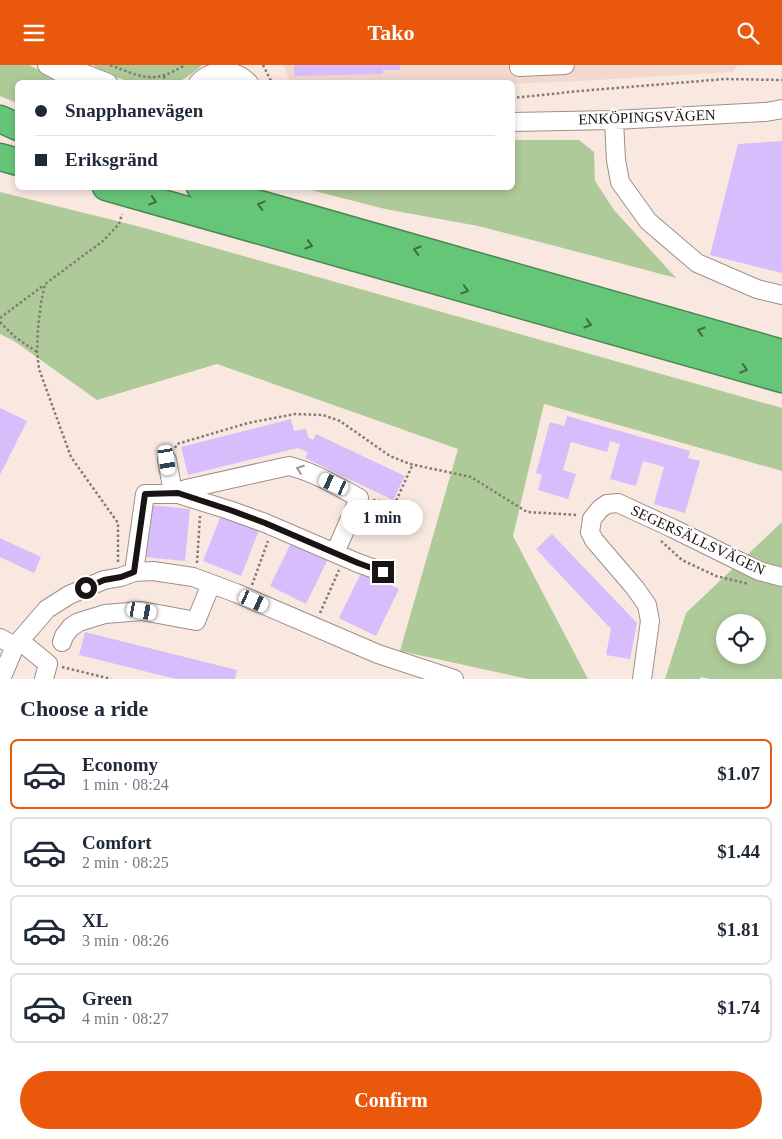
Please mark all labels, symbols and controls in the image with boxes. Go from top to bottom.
icon: menu [20,19,48,47]
icon: search [734,19,762,47]
text: Tako [368,20,414,45]
text: Snapphanevägen [65,100,203,121]
street label: ENKÖPINGSVÄGEN [578,107,716,127]
text: Eriksgränd [65,149,158,170]
one-way arrow [148,195,156,205]
one-way arrow [256,200,265,211]
one-way arrow [304,240,313,250]
one-way arrow [413,245,422,255]
one-way arrow [461,284,469,294]
one-way arrow [583,319,591,329]
one-way arrow [698,326,706,336]
one-way arrow [740,363,748,373]
car [157,444,176,476]
one-way arrow [296,465,305,475]
car [317,471,350,497]
callout: 1 min [342,499,424,535]
street label: SEGERSÄLLSVÄGEN [629,502,768,578]
text: 1 min [363,509,401,526]
route end [372,561,394,583]
route start [75,577,97,599]
car [237,588,270,614]
car [125,601,158,621]
map controls [716,614,766,664]
button: locate [716,614,766,664]
text: Choose a ride [20,696,148,721]
icon: car [22,752,67,797]
text: Economy [82,754,158,775]
text: $1.07 [717,763,760,784]
text: 1 min · 08:24 [82,776,169,793]
icon: car [22,830,67,875]
text: Comfort [82,832,152,853]
text: $1.44 [717,841,760,862]
text: 2 min · 08:25 [82,854,169,871]
icon: car [22,908,67,953]
text: XL [82,910,108,931]
text: $1.81 [717,919,760,940]
text: 3 min · 08:26 [82,932,169,949]
icon: car [22,986,67,1031]
text: Green [82,988,132,1009]
text: $1.74 [717,997,760,1018]
text: 4 min · 08:27 [82,1010,169,1027]
button: Confirm [20,1071,762,1129]

